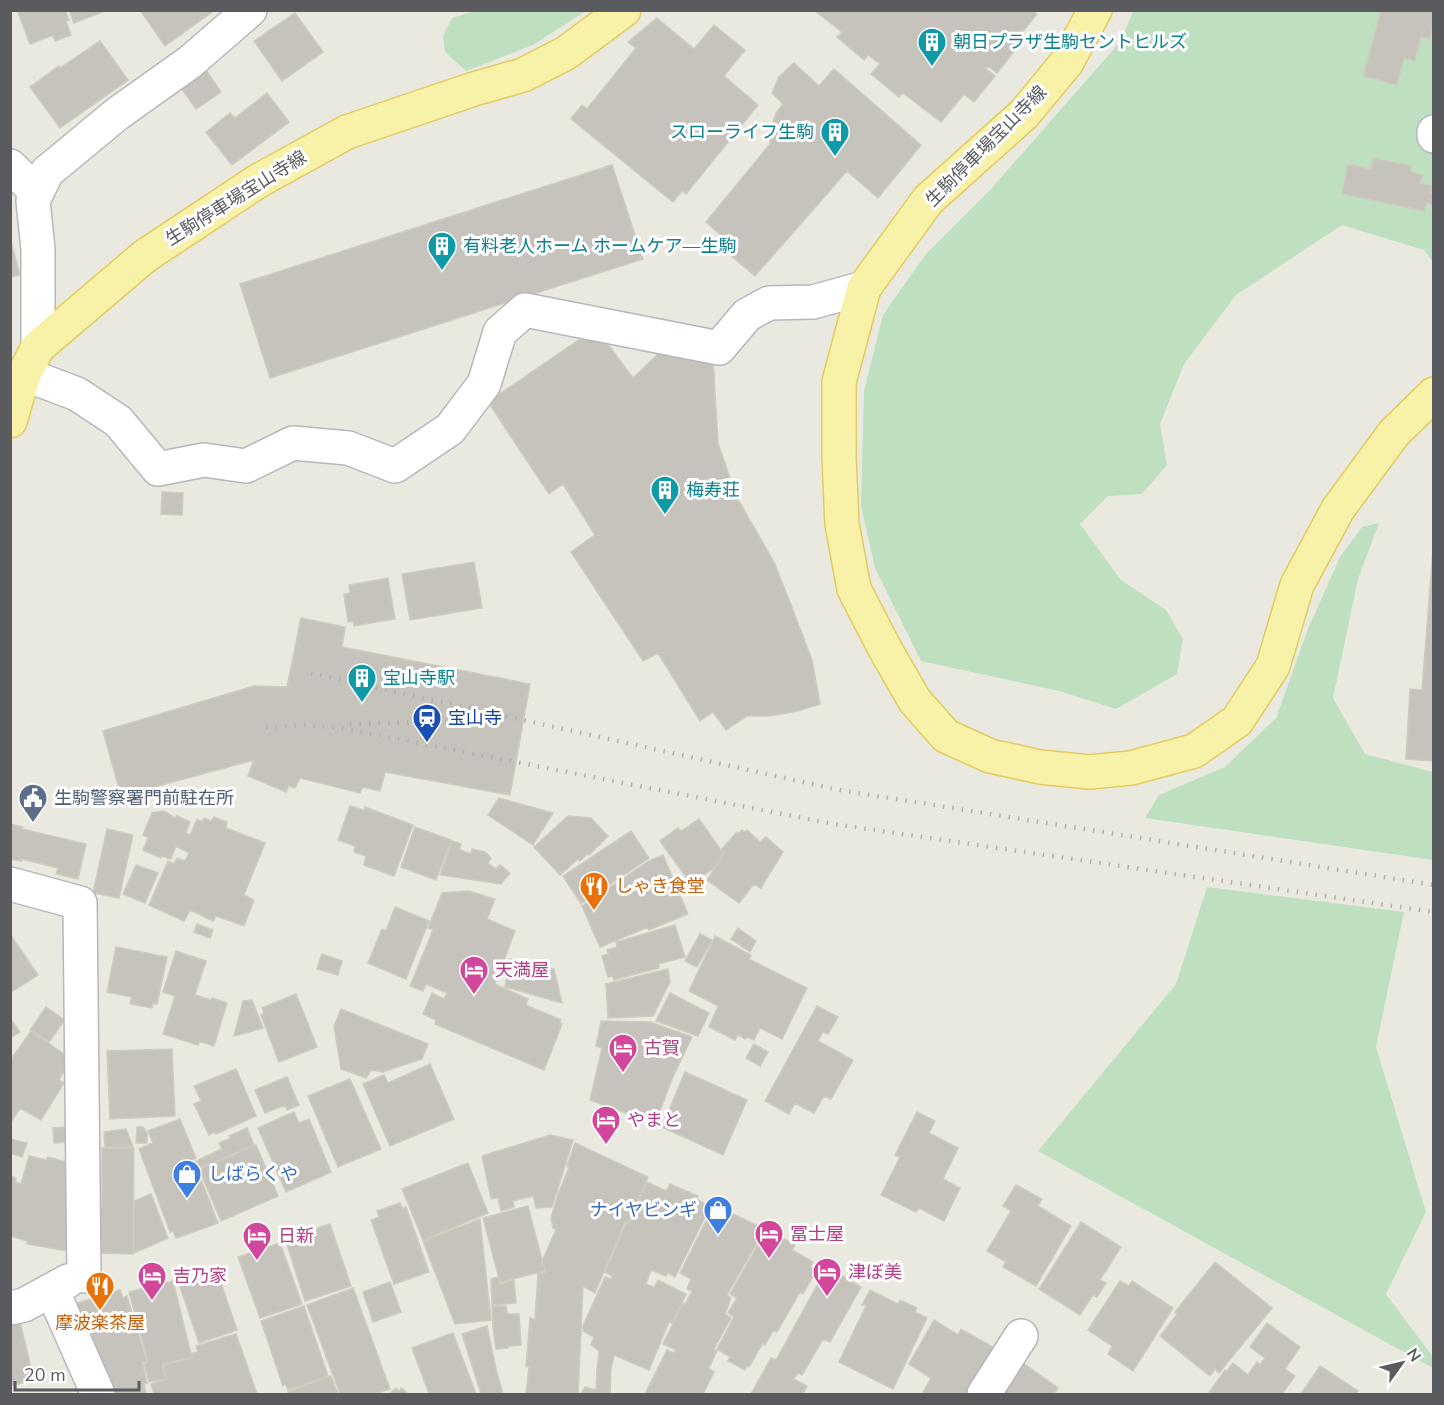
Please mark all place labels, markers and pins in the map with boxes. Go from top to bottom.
building icon: 朝日プラザ生駒セントヒルズ [916,26,948,68]
place label: 朝日プラザ生駒セントヒルズ [953,30,1187,54]
building icon: スローライフ生駒 [819,116,851,158]
place label: スローライフ生駒 [670,120,814,144]
building icon: 有料老人ホーム ホームケア―生駒 [426,230,458,272]
place label: 有料老人ホーム ホームケア―生駒 [463,234,737,258]
building icon: 梅寿荘 [649,474,681,516]
place label: 梅寿荘 [686,478,740,502]
building icon: 宝山寺駅 [346,662,378,704]
place label: 宝山寺駅 [383,666,455,690]
station icon: 宝山寺 [411,702,443,744]
place label: 宝山寺 [448,706,502,730]
public building icon: 生駒警察署門前駐在所 [17,782,49,824]
place label: 生駒警察署門前駐在所 [54,786,234,810]
restaurant icon: しゃき食堂 [578,870,610,912]
place label: しゃき食堂 [615,874,705,898]
hotel icon: 天満屋 [458,954,490,996]
place label: 天満屋 [495,958,549,982]
hotel icon: 古賀 [607,1032,639,1074]
place label: 古賀 [644,1036,680,1060]
hotel icon: やまと [590,1104,622,1146]
place label: やまと [627,1108,681,1132]
shop icon: しばらくや [171,1158,203,1200]
place label: しばらくや [208,1162,298,1186]
shop icon: ナイヤビンギ [702,1194,734,1236]
place label: ナイヤビンギ [590,1198,697,1222]
hotel icon: 冨士屋 [753,1218,785,1260]
hotel icon: 日新 [241,1220,273,1262]
place label: 冨士屋 [790,1222,844,1246]
place label: 日新 [278,1224,314,1248]
hotel icon: 津ぼ美 [811,1256,843,1298]
hotel icon: 吉乃家 [136,1260,168,1302]
place label: 津ぼ美 [848,1260,902,1284]
place label: 吉乃家 [173,1264,227,1288]
restaurant icon: 摩波楽茶屋 [84,1270,116,1312]
place label: 摩波楽茶屋 [55,1311,145,1335]

